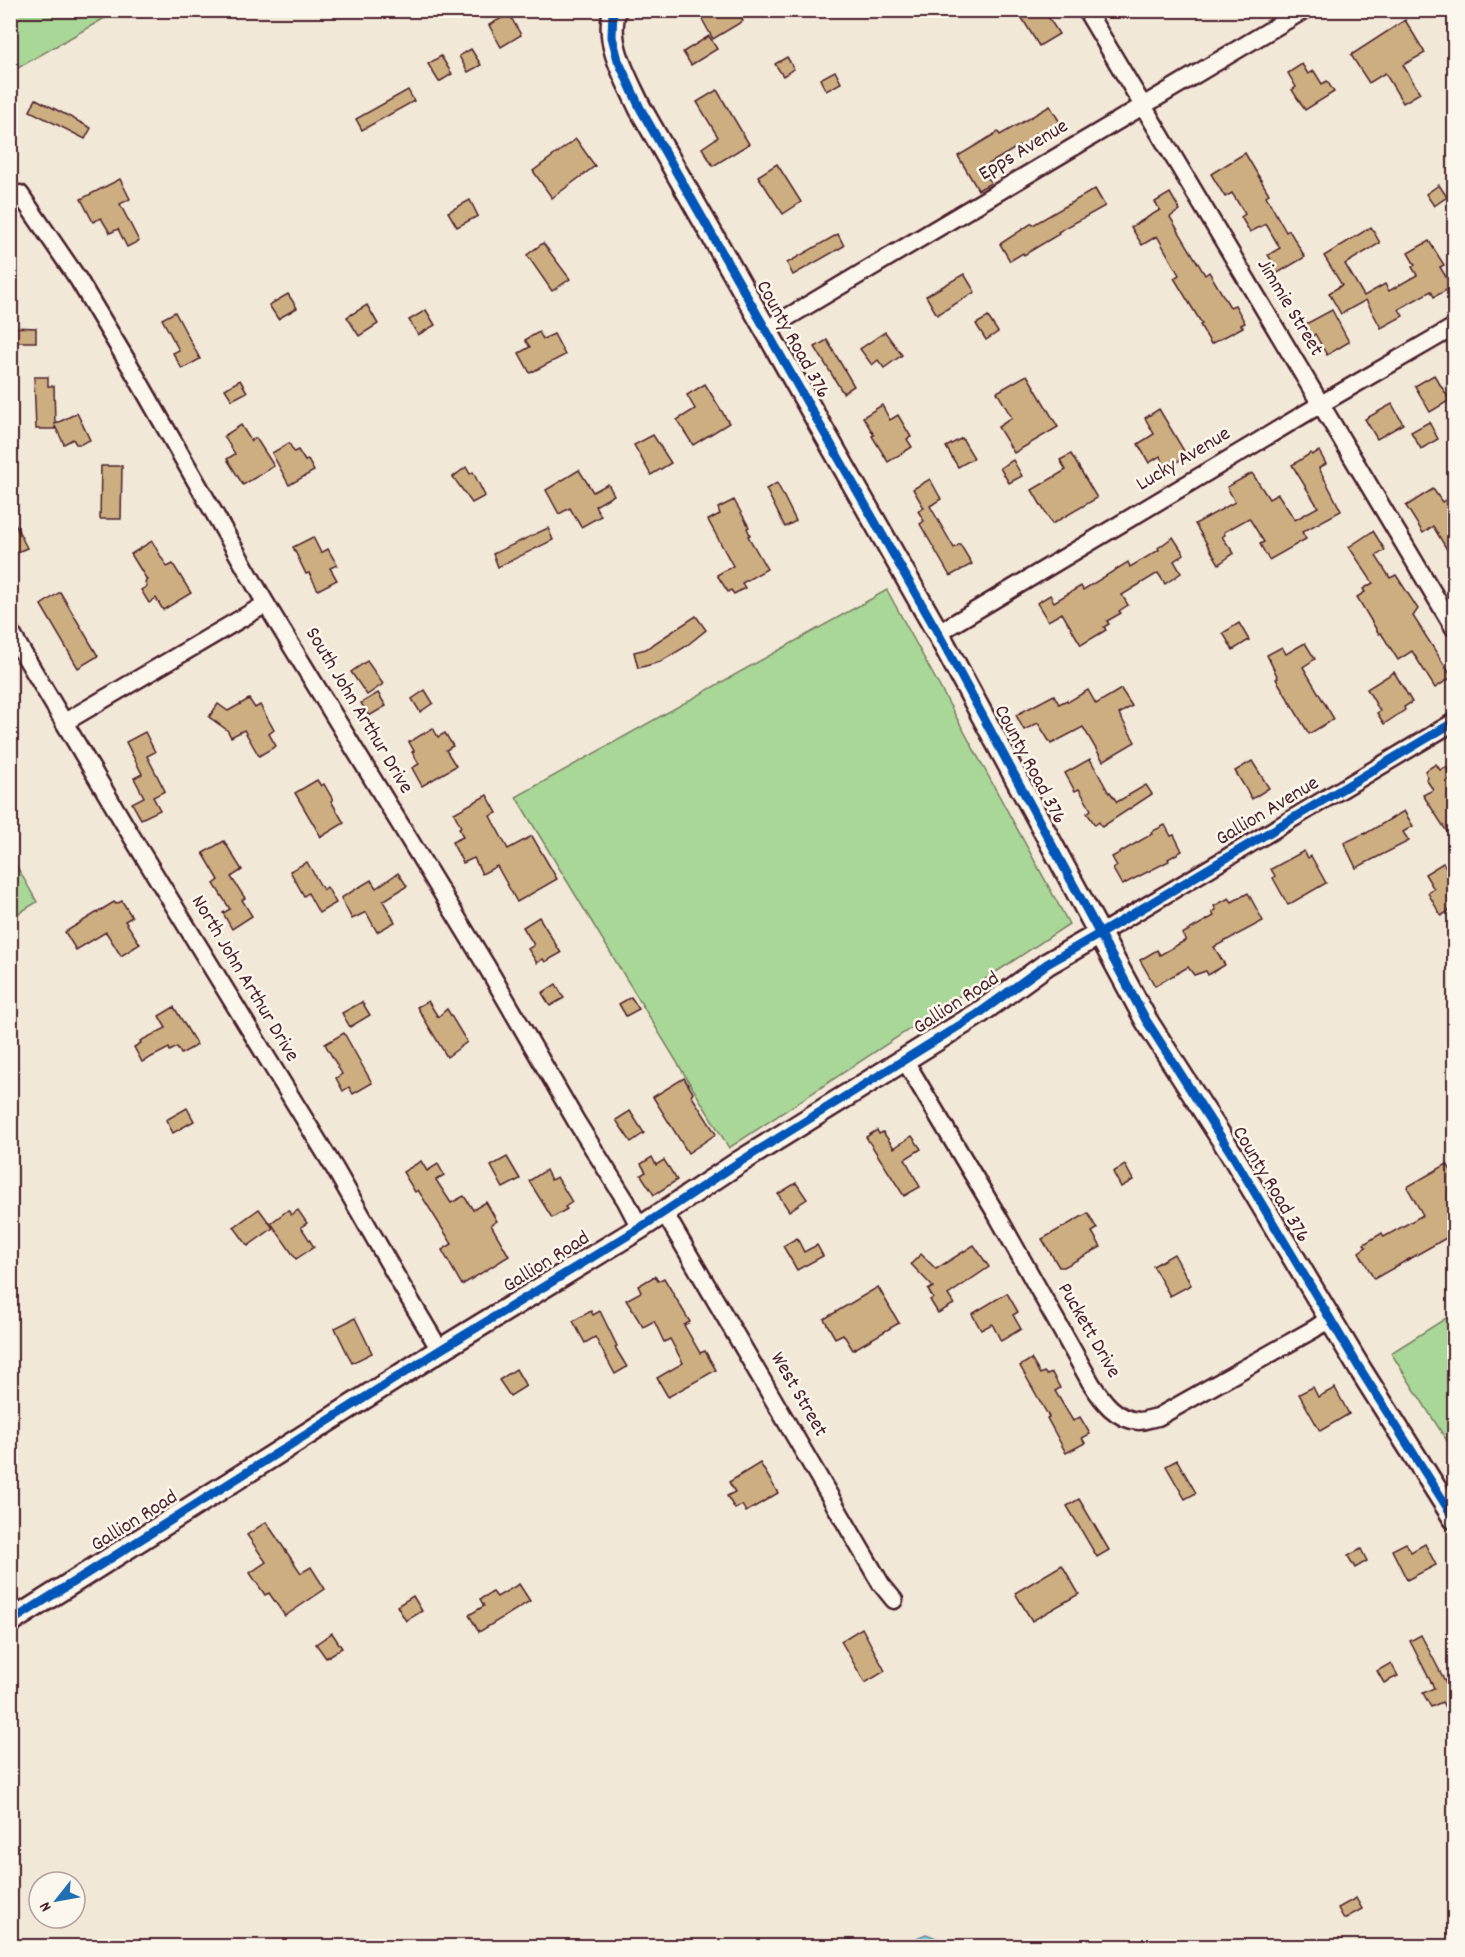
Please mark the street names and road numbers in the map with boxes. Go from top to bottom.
street label: Epps Avenue [973,112,1075,190]
street label: Jimmie Street [1248,253,1330,363]
street label: County Road 376 [747,275,837,405]
street label: Lucky Avenue [1131,420,1237,500]
street label: South John Arthur Drive [296,622,420,800]
street label: County Road 376 [985,700,1073,830]
street label: Gallion Avenue [1211,769,1325,855]
street label: North John Arthur Drive [182,890,306,1068]
street label: Gallion Road [908,965,1006,1043]
street label: County Road 376 [1223,1121,1317,1249]
street label: Gallion Road [498,1224,596,1302]
street label: Puckett Drive [1049,1278,1127,1384]
street label: West Street [762,1347,835,1443]
street label: Gallion Road [86,1483,184,1561]

